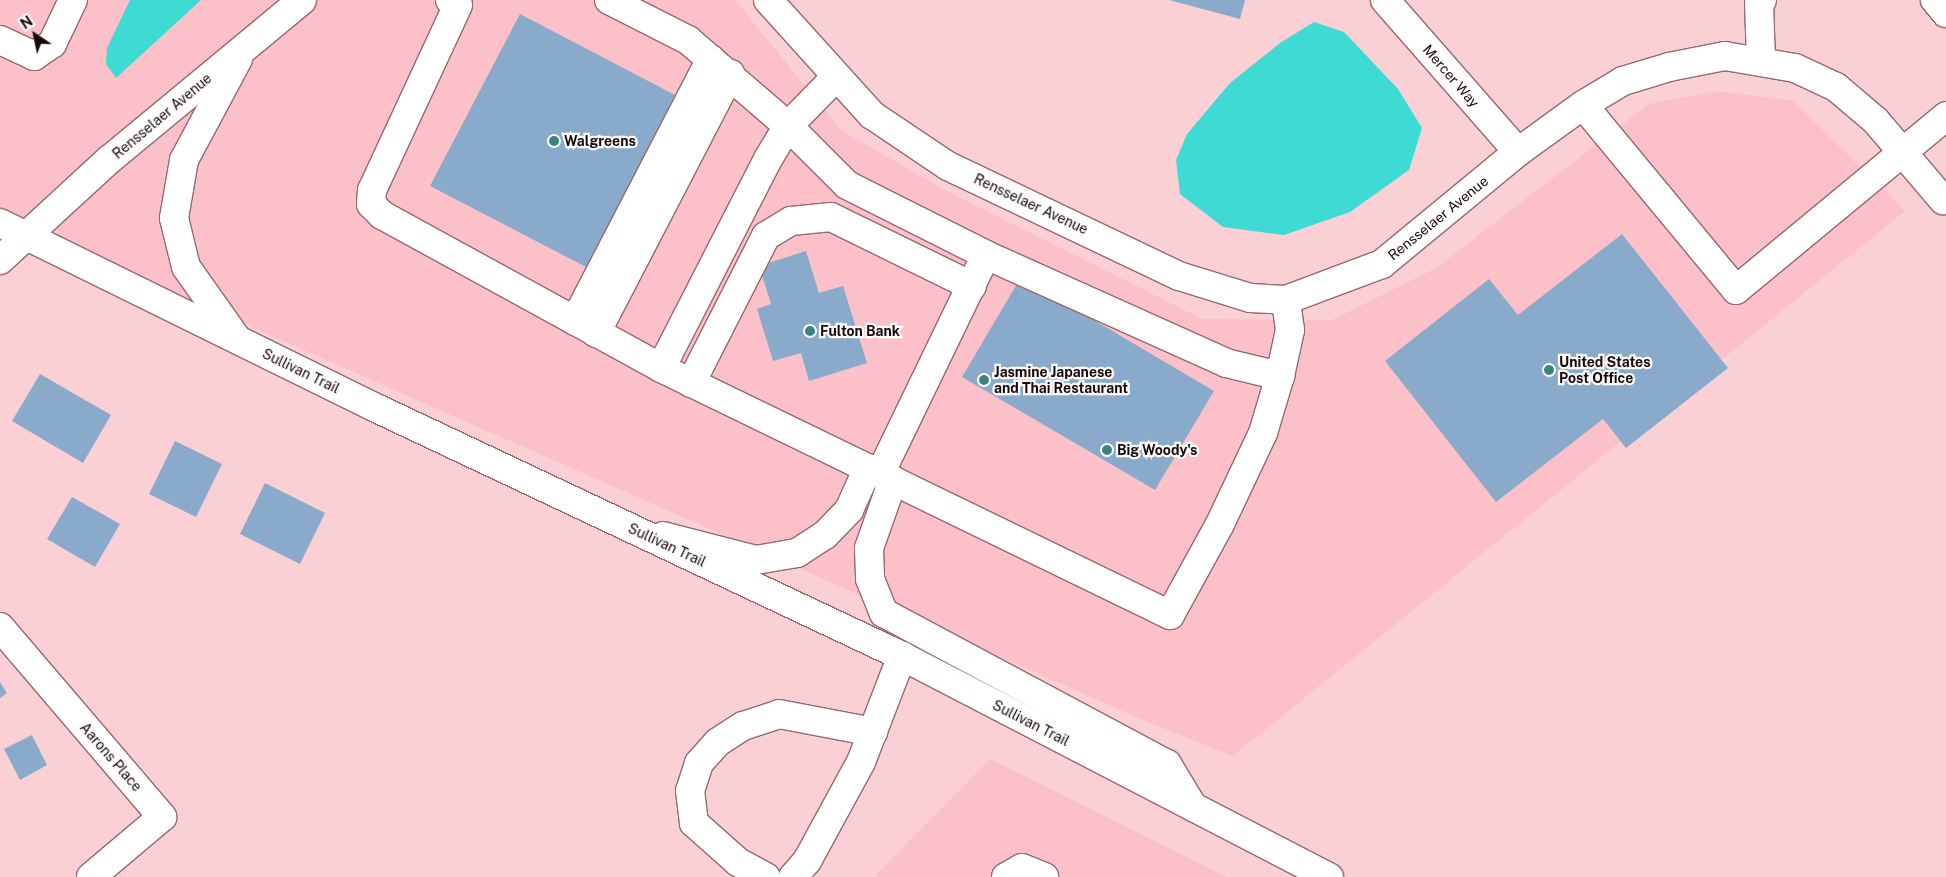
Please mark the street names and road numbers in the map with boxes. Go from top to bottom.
street label: Mercer Way [1419,41,1483,111]
street label: Rensselaer Avenue [109,70,215,162]
street label: Rensselaer Avenue [971,170,1091,238]
street label: Rensselaer Avenue [1385,172,1491,264]
street label: Sullivan Trail [260,345,342,397]
street label: Sullivan Trail [625,520,709,570]
street label: Sullivan Trail [990,696,1072,750]
street label: Aarons Place [77,719,145,795]

